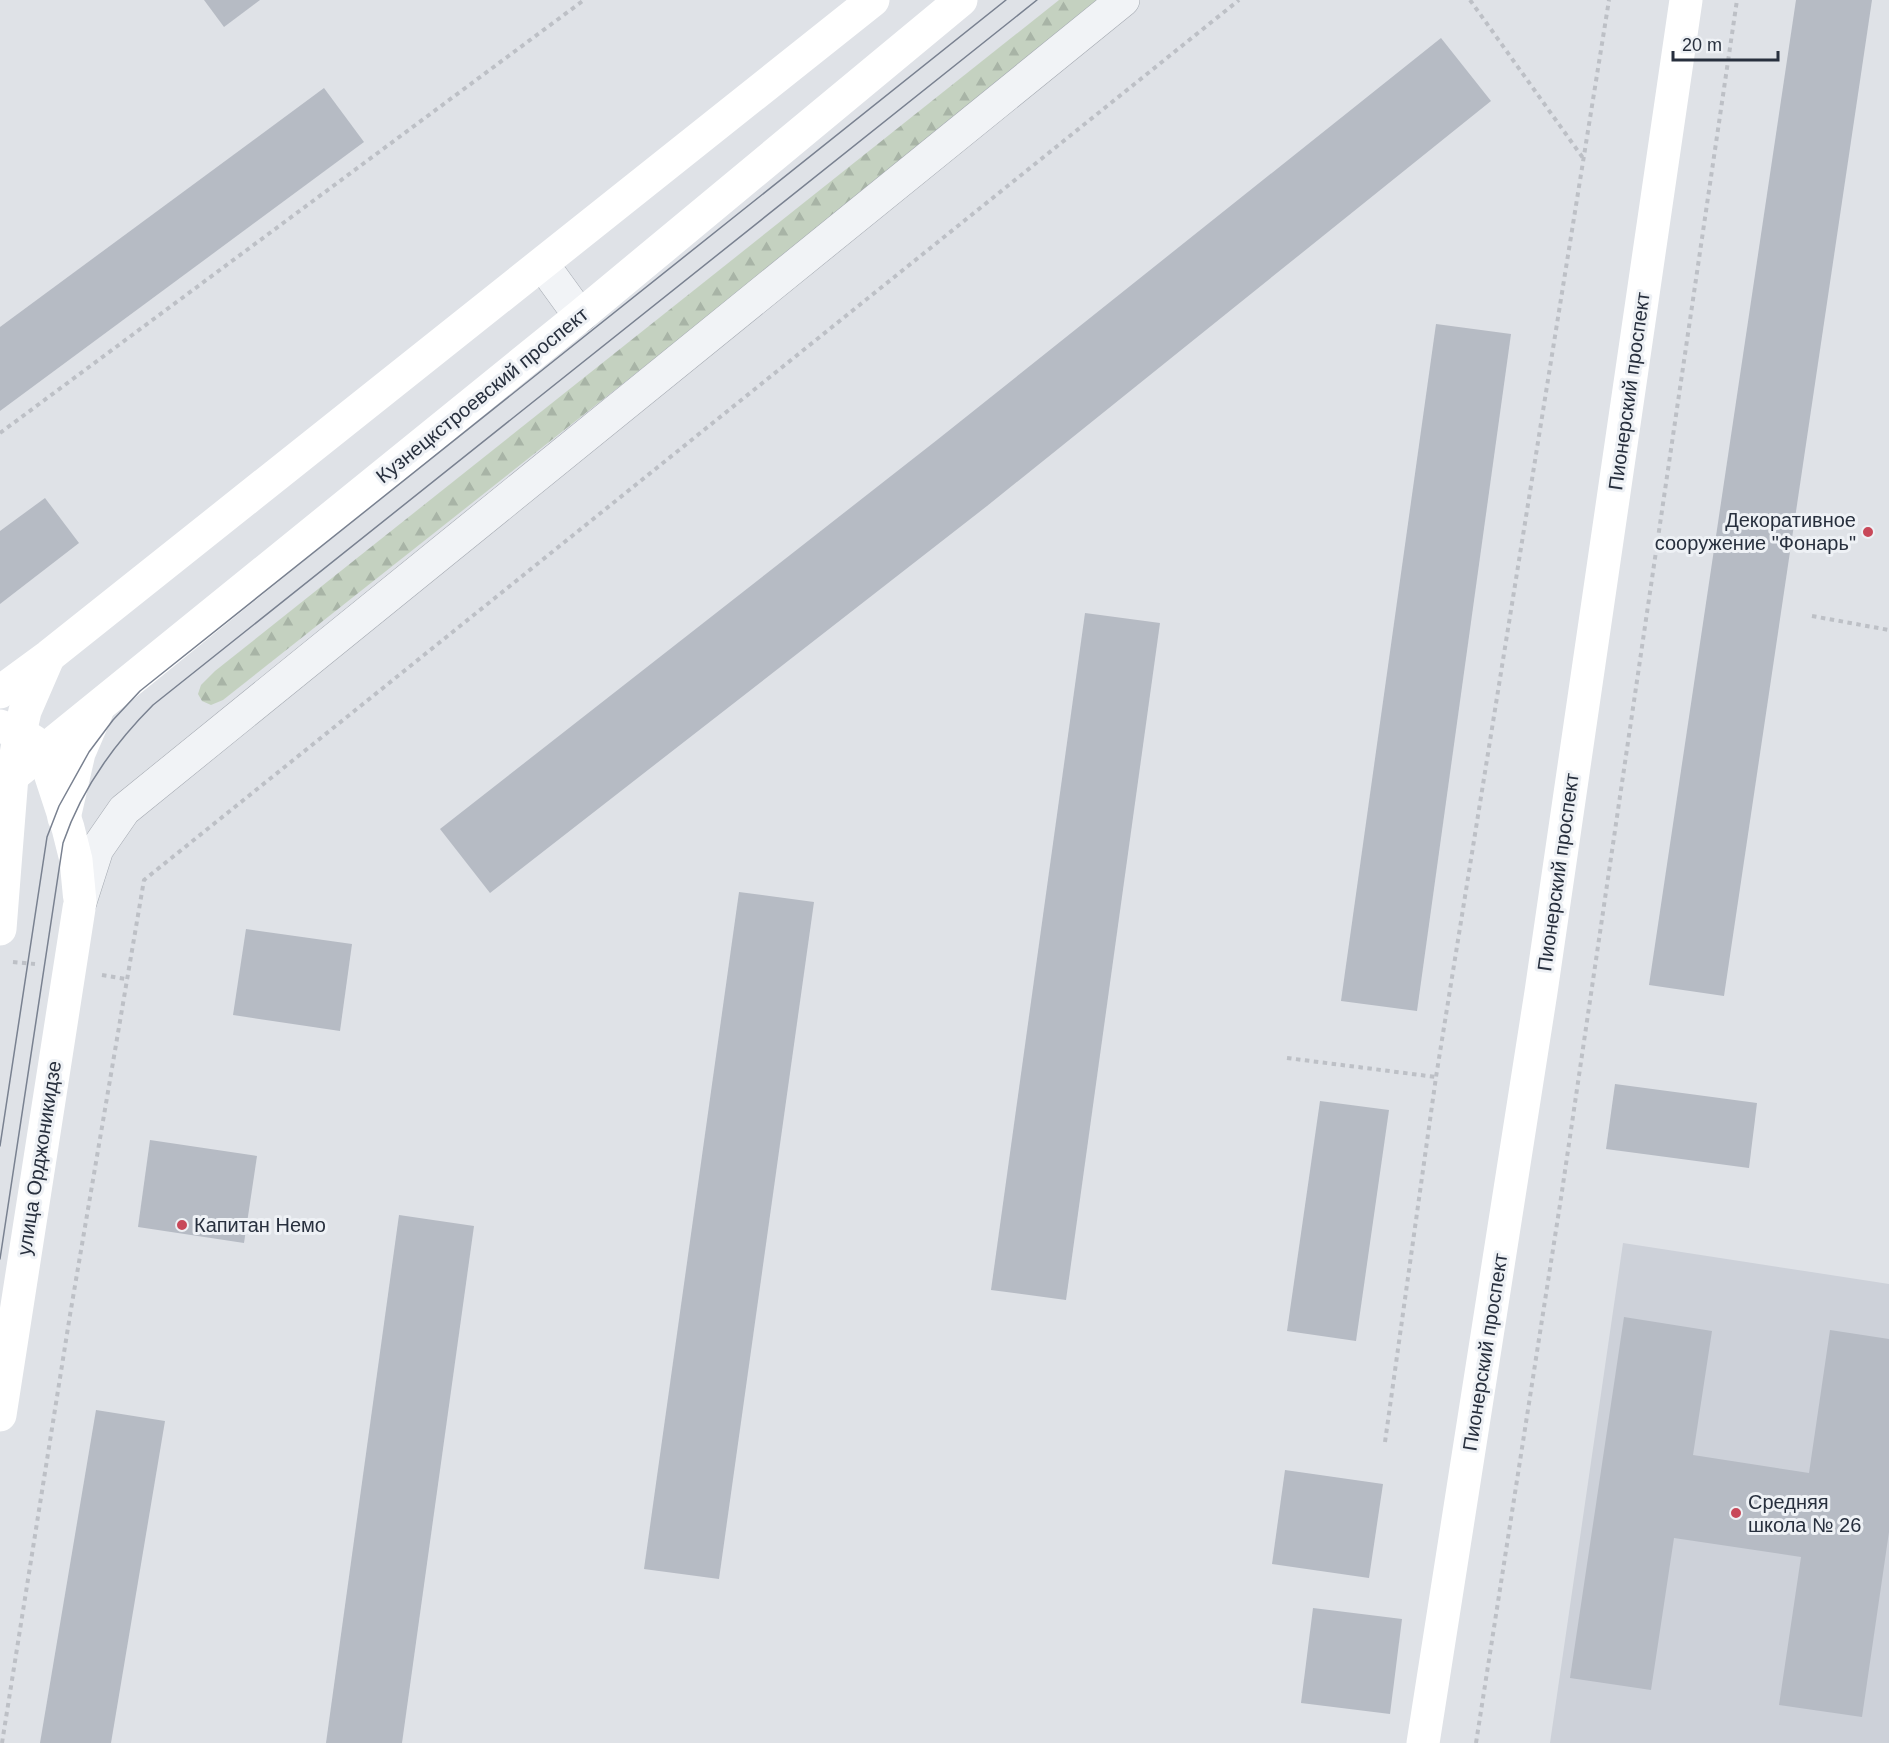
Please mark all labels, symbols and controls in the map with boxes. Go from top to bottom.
scale bar [1673,24,1778,62]
text: 20 m [1682,35,1722,55]
street label: Пионерский проспект [1604,291,1654,491]
street label: Кузнецкстроевский проспект [372,303,592,487]
place label: Декоративное сооружение "Фонарь" [1655,509,1856,554]
marker: Декоративное сооружение "Фонарь" [1861,525,1875,539]
street label: Пионерский проспект [1533,772,1583,972]
street label: улица Орджоникидзе [13,1059,65,1257]
place label: Капитан Немо [194,1214,326,1236]
marker: Капитан Немо [175,1218,189,1232]
street label: Пионерский проспект [1459,1252,1511,1452]
place label: Средняя школа № 26 [1748,1491,1861,1536]
marker: Средняя школа № 26 [1729,1506,1743,1520]

